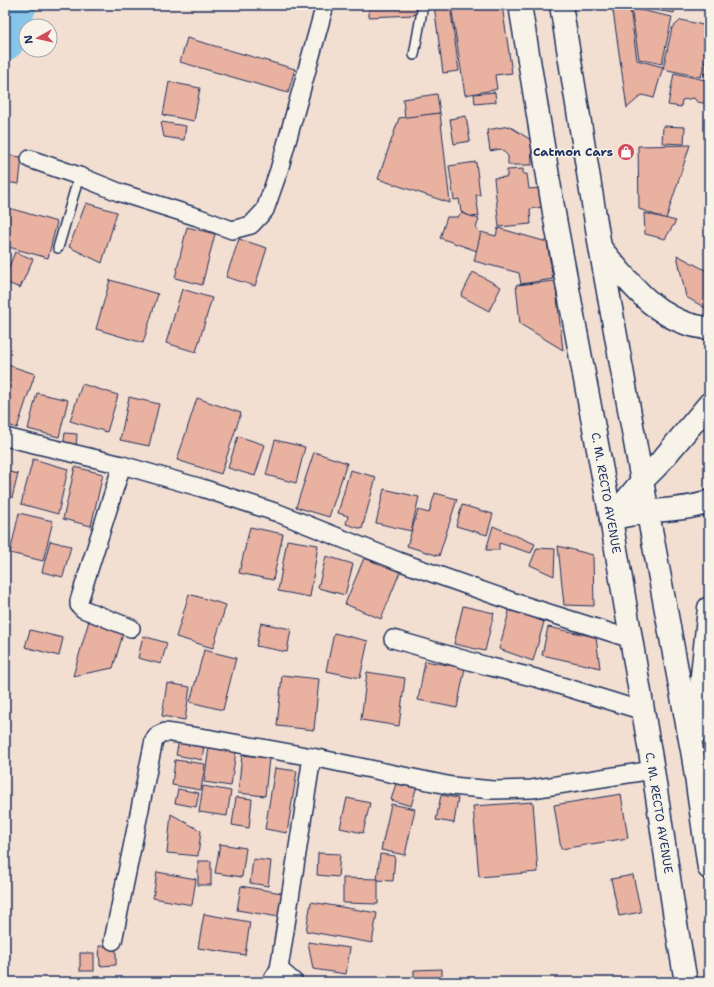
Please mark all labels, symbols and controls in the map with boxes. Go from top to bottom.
north arrow [18,18,58,58]
text: N [21,34,37,45]
shop icon: Catmon Cars [616,142,636,162]
place label: Catmon Cars [533,144,613,160]
street label: C. M. RECTO AVENUE [587,431,625,555]
street label: C. M. RECTO AVENUE [642,751,676,875]

